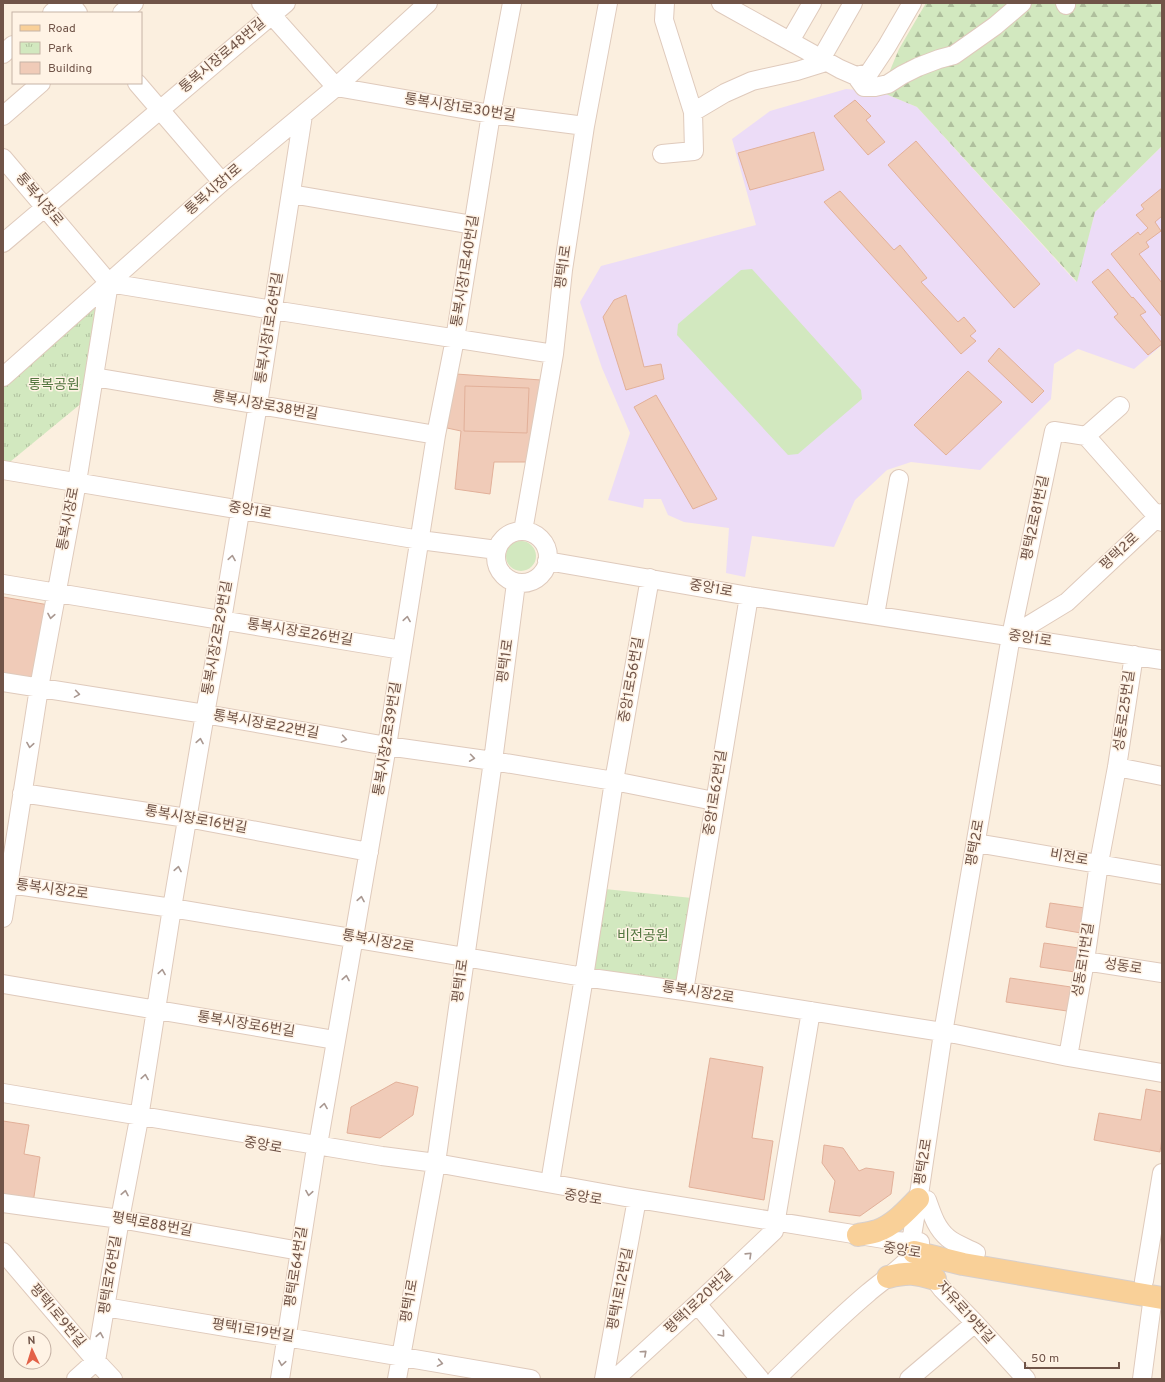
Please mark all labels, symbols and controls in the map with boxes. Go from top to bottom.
legend [12,12,142,84]
street label: 통복시장로48번길 [176,15,270,97]
text: Road [48,21,76,37]
text: Park [48,41,73,57]
text: Building [48,61,92,77]
street label: 통복시장1로30번길 [403,91,517,125]
street label: 통복시장1로 [182,161,246,219]
street label: 통복시장로 [12,170,66,230]
street label: 통복시장1로40번길 [449,214,483,328]
street label: 평택1로 [553,244,575,290]
street label: 통복시장1로26번길 [253,271,287,385]
park label: 통복공원 [28,377,80,394]
street label: 통복시장로38번길 [211,388,319,424]
street label: 평택2로81번길 [1019,474,1053,562]
street label: 통복시장로 [55,486,84,552]
street label: 중앙1로 [227,499,273,523]
street label: 평택2로 [1097,530,1143,574]
one-way arrow [227,555,236,561]
street label: 중앙1로 [688,577,734,601]
street label: 통복시장2로29번길 [200,580,236,696]
one-way arrow [48,613,56,619]
street label: 통복시장로26번길 [246,616,354,650]
one-way arrow [402,616,411,622]
street label: 중앙1로 [1007,627,1053,651]
street label: 중앙1로56번길 [616,636,648,724]
street label: 평택1로 [495,638,517,684]
street label: 성동로25번길 [1111,669,1139,753]
street label: 통복시장2로39번길 [371,681,405,797]
one-way arrow [74,690,81,698]
street label: 통복시장로22번길 [212,707,320,743]
one-way arrow [341,734,347,743]
one-way arrow [195,738,204,744]
one-way arrow [26,742,35,748]
street label: 중앙1로62번길 [701,749,731,837]
one-way arrow [469,753,475,762]
street label: 통복시장로16번길 [143,803,249,837]
street label: 평택2로 [964,818,988,868]
street label: 비전로 [1048,846,1090,870]
one-way arrow [174,866,182,872]
street label: 통복시장2로 [15,877,89,904]
one-way arrow [356,896,364,902]
street label: 성동로11번길 [1070,922,1098,998]
street label: 통복시장2로 [341,927,416,957]
park label: 비전공원 [617,928,669,945]
street label: 성동로 [1103,956,1144,978]
street label: 평택1로 [450,958,472,1004]
one-way arrow [157,969,166,975]
one-way arrow [342,975,350,981]
street label: 통복시장2로 [661,979,735,1007]
street label: 통복시장로6번길 [196,1009,296,1041]
one-way arrow [140,1074,149,1080]
one-way arrow [320,1103,328,1109]
street label: 중앙로 [242,1134,284,1158]
street label: 평택2로 [912,1137,936,1187]
street label: 중앙로 [563,1187,604,1209]
one-way arrow [120,1190,128,1196]
one-way arrow [305,1190,314,1196]
street label: 평택로88번길 [110,1210,194,1240]
street label: 평택로64번길 [282,1225,312,1309]
street label: 평택로76번길 [96,1234,126,1316]
street label: 중앙로 [882,1240,923,1262]
street label: 평택1로12번길 [605,1246,637,1332]
one-way arrow [745,1252,752,1259]
street label: 평택1로20번길 [661,1266,737,1338]
street label: 평택1로 [398,1278,422,1324]
street label: 자유로19번길 [933,1278,997,1348]
street label: 평택1로9번길 [25,1281,89,1351]
street label: 평택1로19번길 [211,1316,295,1346]
north arrow [12,1330,52,1370]
one-way arrow [718,1330,725,1337]
one-way arrow [96,1332,104,1338]
text: N [27,1334,36,1348]
scale bar [1025,1344,1119,1370]
one-way arrow [639,1350,647,1357]
text: 50 m [1031,1351,1059,1367]
one-way arrow [436,1358,443,1367]
one-way arrow [278,1360,287,1366]

